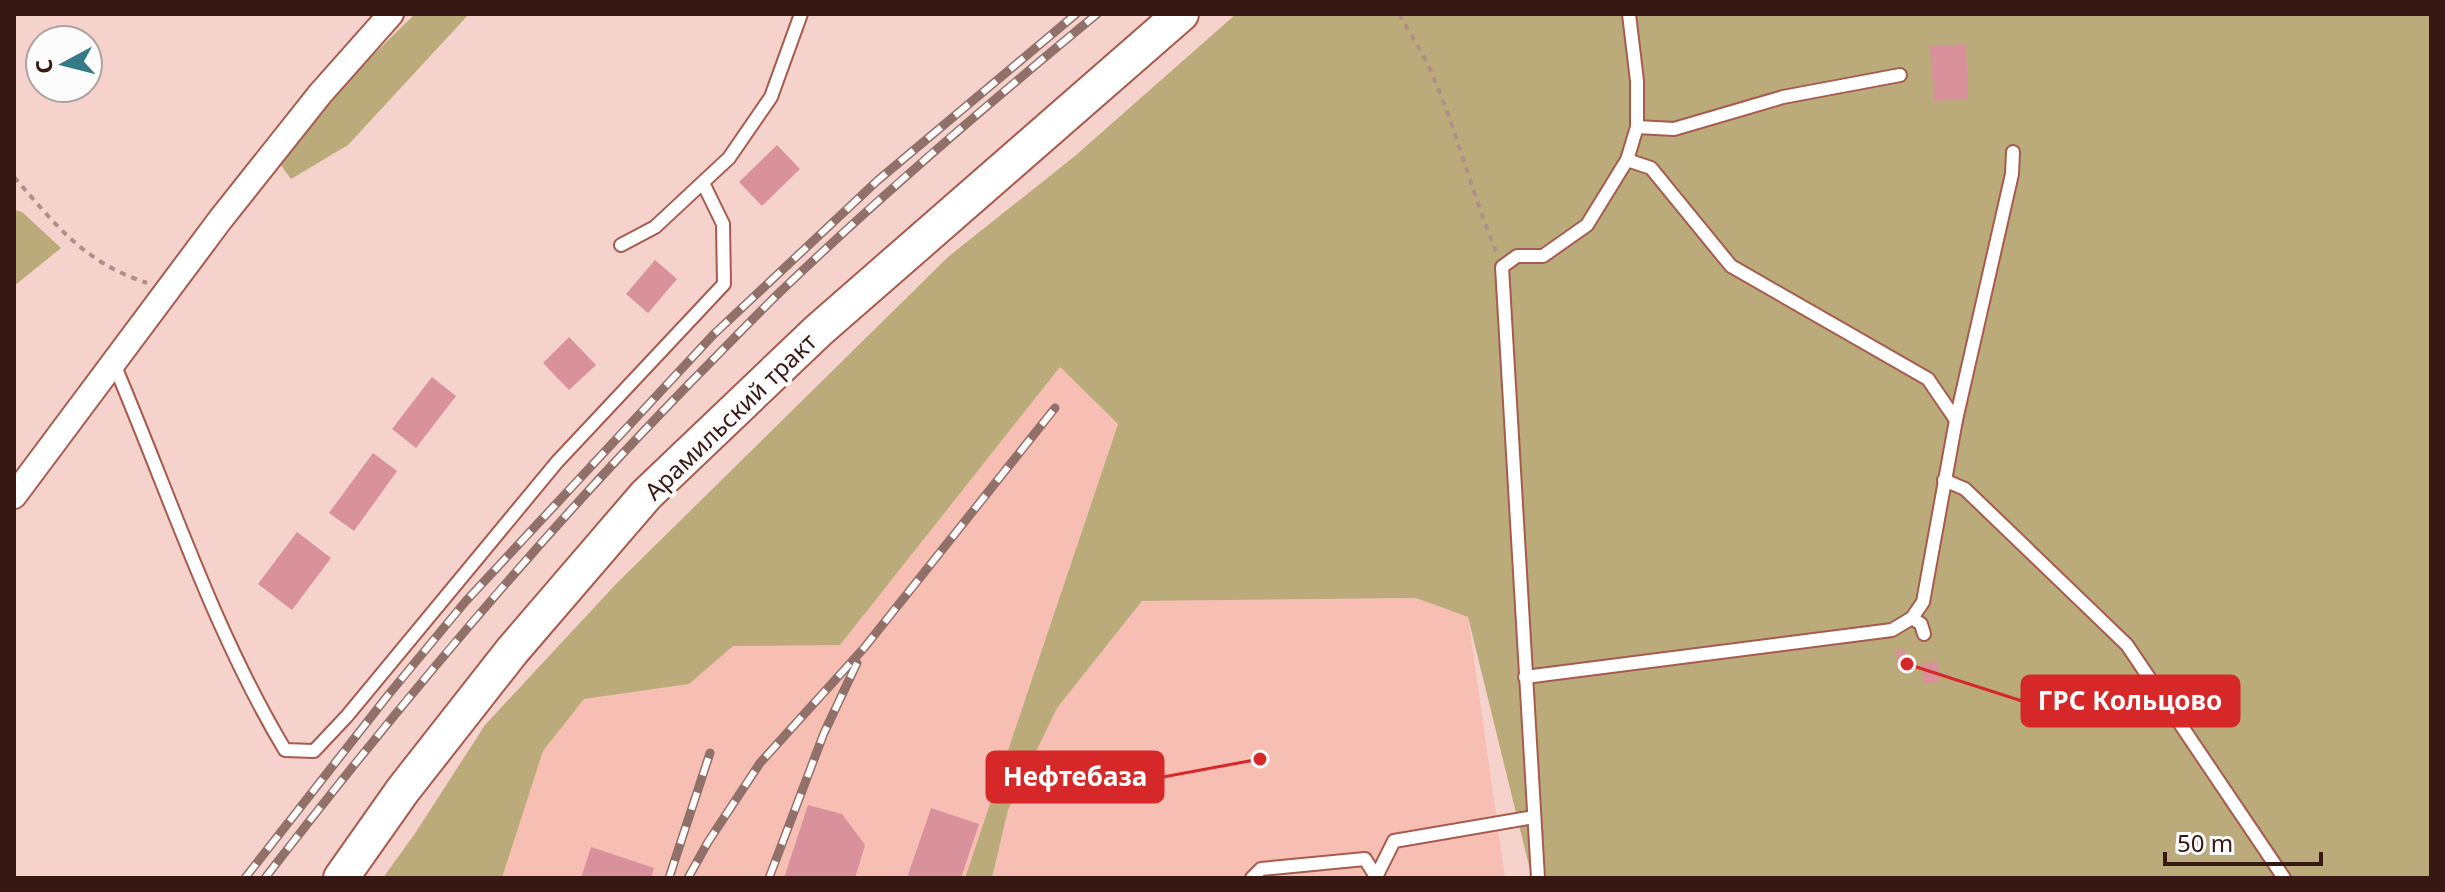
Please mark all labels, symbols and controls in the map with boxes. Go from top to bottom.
north arrow [24,24,104,104]
text: С [27,58,59,75]
street label: Арамильский тракт [637,325,823,507]
callout: ГРС Кольцово [2022,676,2239,726]
text: ГРС Кольцово [2038,682,2222,718]
callout: Нефтебаза [987,752,1163,802]
text: Нефтебаза [1003,758,1147,794]
scale bar [2165,816,2321,866]
text: 50 m [2177,826,2233,859]

